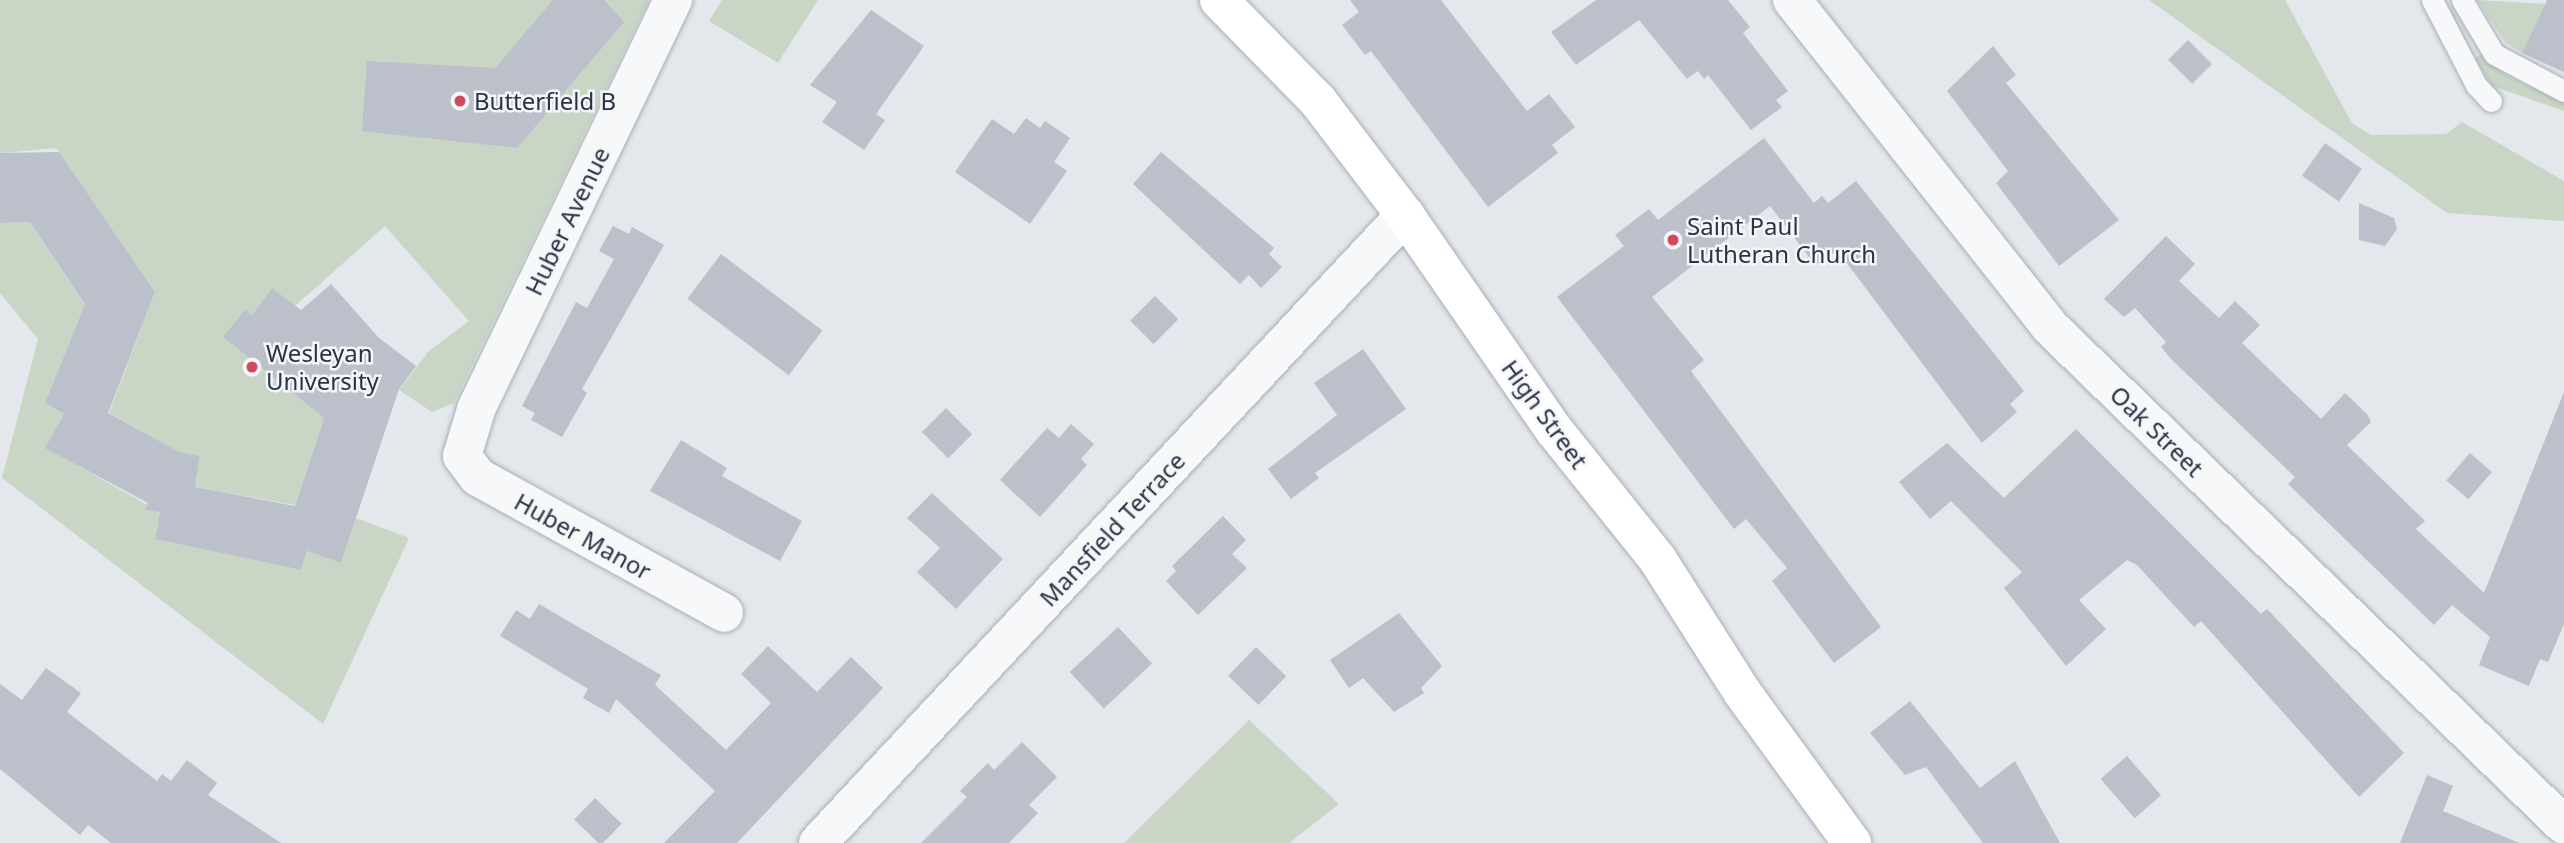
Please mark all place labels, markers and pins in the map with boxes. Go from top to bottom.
place label: Butterfield B [474,87,616,115]
marker: Butterfield B [452,93,468,109]
place label: Saint Paul Lutheran Church [1687,212,1876,268]
marker: Saint Paul Lutheran Church [1665,232,1681,248]
place label: Wesleyan University [266,339,379,395]
marker: Wesleyan University [244,359,260,375]

